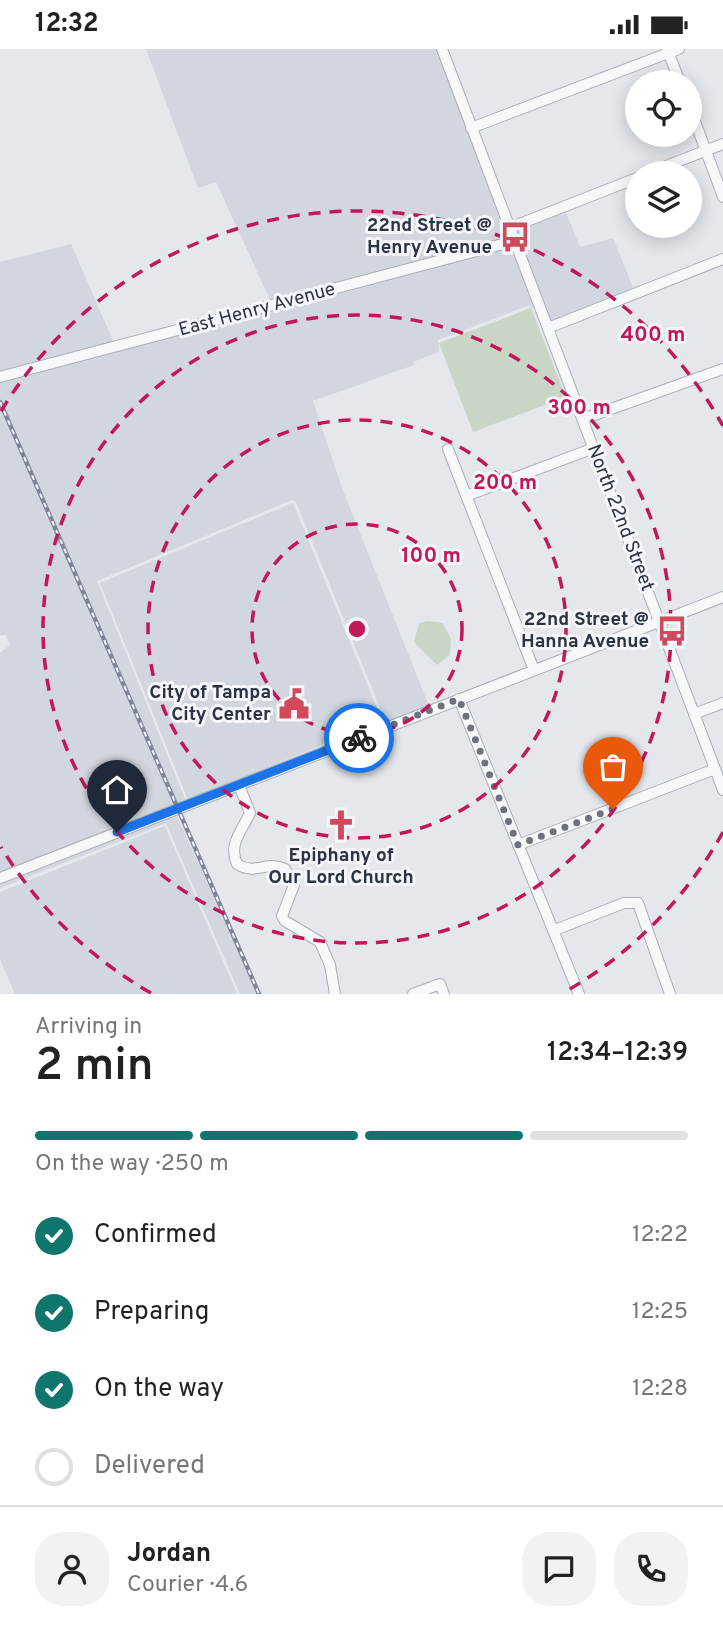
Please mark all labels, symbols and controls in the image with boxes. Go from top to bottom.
text: 12:32 [35,8,99,41]
map controls [625,70,702,238]
button: locate [625,70,702,147]
button: layers [625,161,702,238]
place label: 22nd Street @ Henry Avenue [367,214,492,260]
bus stop icon: 22nd Street @ Henry Avenue [498,220,532,254]
street label: East Henry Avenue [176,278,338,342]
text: 400 m [621,322,685,349]
text: 300 m [547,395,611,422]
street label: North 22nd Street [581,441,659,595]
text: 200 m [473,470,537,497]
text: 100 m [401,543,461,570]
place label: 22nd Street @ Hanna Avenue [521,608,649,654]
bus stop icon: 22nd Street @ Hanna Avenue [655,614,689,648]
centre of rings [345,617,369,641]
place label: City of Tampa City Center [149,681,271,727]
public building icon: City of Tampa City Center [277,687,311,721]
courier [324,703,394,773]
icon: bike [340,719,378,757]
pin [583,737,643,809]
icon: bag [594,748,632,786]
pin [87,760,147,832]
icon: home [98,771,136,809]
church icon: Epiphany of Our Lord Church [324,808,358,842]
place label: Epiphany of Our Lord Church [268,844,414,890]
text: Arriving in [35,1013,142,1042]
text: 12:34–12:39 [547,1037,688,1070]
text: 2 min [35,1038,154,1097]
text: On the way · 250 m [35,1150,229,1179]
icon: check [35,1217,73,1255]
text: Confirmed [94,1219,217,1252]
text: 12:22 [632,1221,688,1250]
icon: check [35,1294,73,1332]
text: Preparing [94,1296,209,1329]
text: 12:25 [632,1298,688,1327]
icon: check [35,1371,73,1409]
text: On the way [94,1373,224,1406]
text: 12:28 [632,1375,688,1404]
text: Delivered [94,1450,205,1483]
button: person [35,1532,109,1606]
button: chat [522,1532,596,1606]
button: phone [614,1532,688,1606]
text: Jordan [127,1538,211,1571]
text: Courier · 4.6 [127,1571,248,1600]

